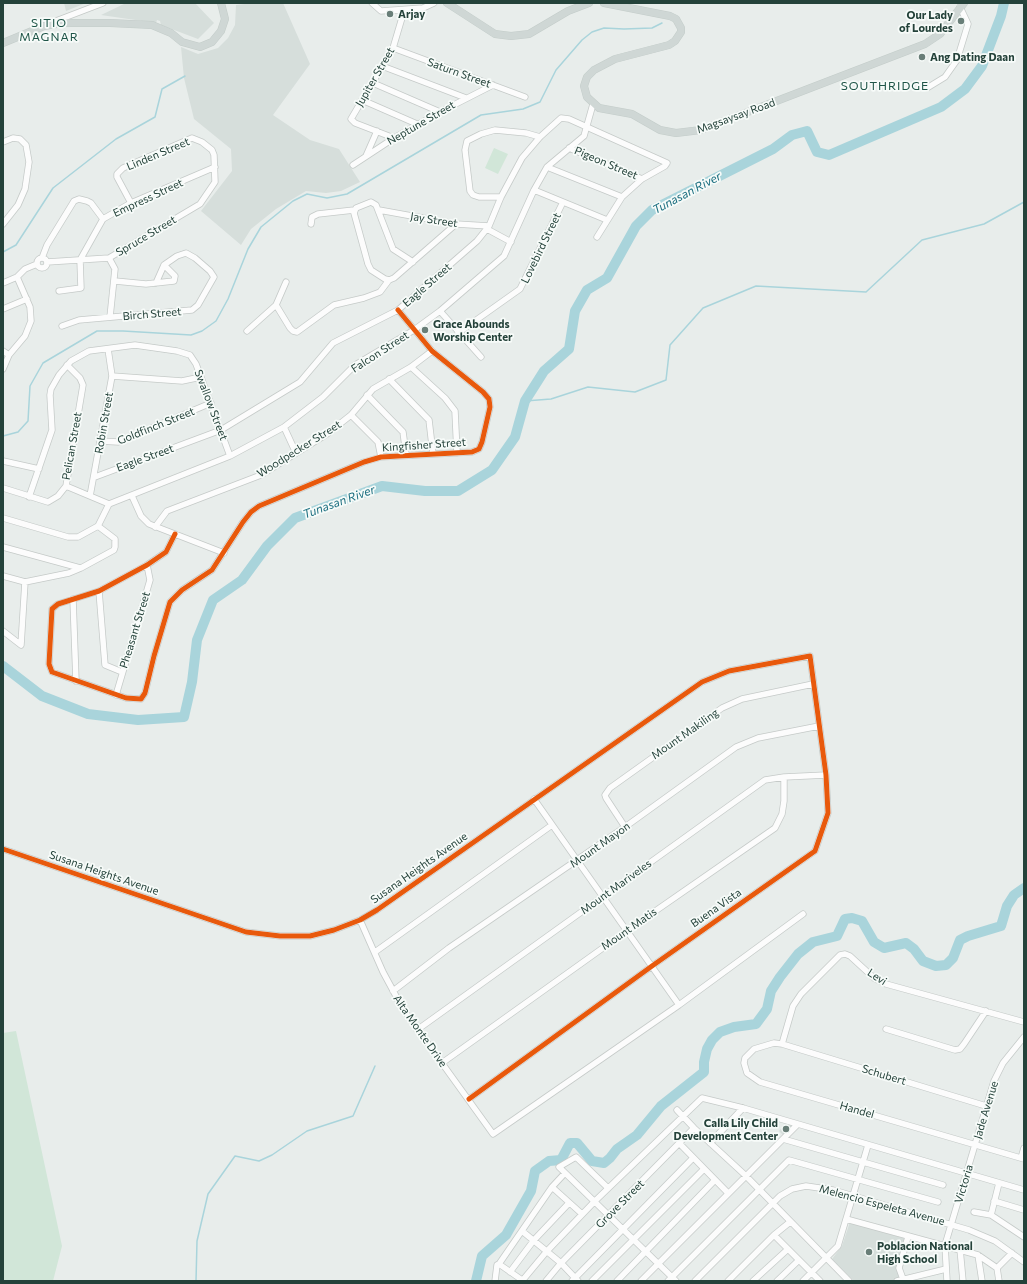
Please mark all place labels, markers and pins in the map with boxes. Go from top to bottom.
place label: Arjay [398,7,425,21]
place label: Our Lady of Lourdes [899,8,953,34]
marker: Arjay [385,9,395,19]
marker: Our Lady of Lourdes [956,16,966,26]
place label: Ang Dating Daan [930,50,1015,64]
marker: Ang Dating Daan [917,52,927,62]
place label: Grace Abounds Worship Center [433,317,512,343]
marker: Grace Abounds Worship Center [420,325,430,335]
place label: Calla Lily Child Development Center [674,1116,778,1142]
marker: Calla Lily Child Development Center [781,1124,791,1134]
place label: Poblacion National High School [877,1239,973,1265]
marker: Poblacion National High School [864,1247,874,1257]

